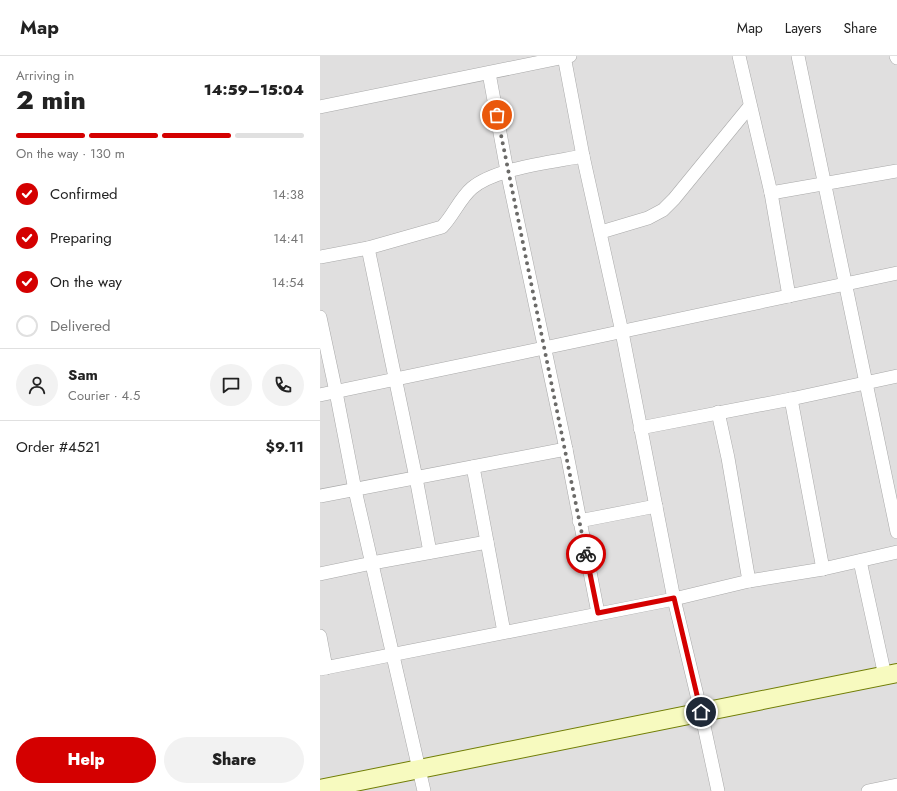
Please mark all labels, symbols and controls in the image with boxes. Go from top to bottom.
text: Map [20,14,59,41]
text: Map [737,18,763,38]
text: Layers [785,18,821,38]
text: Share [843,18,877,38]
text: Arriving in [16,66,74,85]
text: 14:59–15:04 [204,79,304,101]
text: 2 min [16,81,86,119]
pin [480,98,514,132]
icon: bag [486,104,508,126]
text: On the way · 130 m [16,144,125,163]
icon: check [16,183,38,205]
text: Confirmed [50,183,118,205]
text: 14:38 [272,185,304,204]
icon: check [16,227,38,249]
text: Preparing [50,227,112,249]
text: 14:41 [273,229,304,248]
icon: check [16,271,38,293]
text: On the way [50,271,122,293]
text: 14:54 [272,273,304,292]
text: Delivered [50,315,111,337]
button: person [16,364,58,406]
text: Sam [68,364,98,386]
button: chat [210,364,252,406]
button: phone [262,364,304,406]
text: Courier · 4.5 [68,386,140,405]
text: Order #4521 [16,436,100,458]
text: $9.11 [266,436,304,458]
courier [566,534,606,574]
icon: bike [575,543,597,565]
pin [684,695,718,729]
icon: home [690,701,712,723]
button: Help [16,737,156,783]
button: Share [164,737,304,783]

